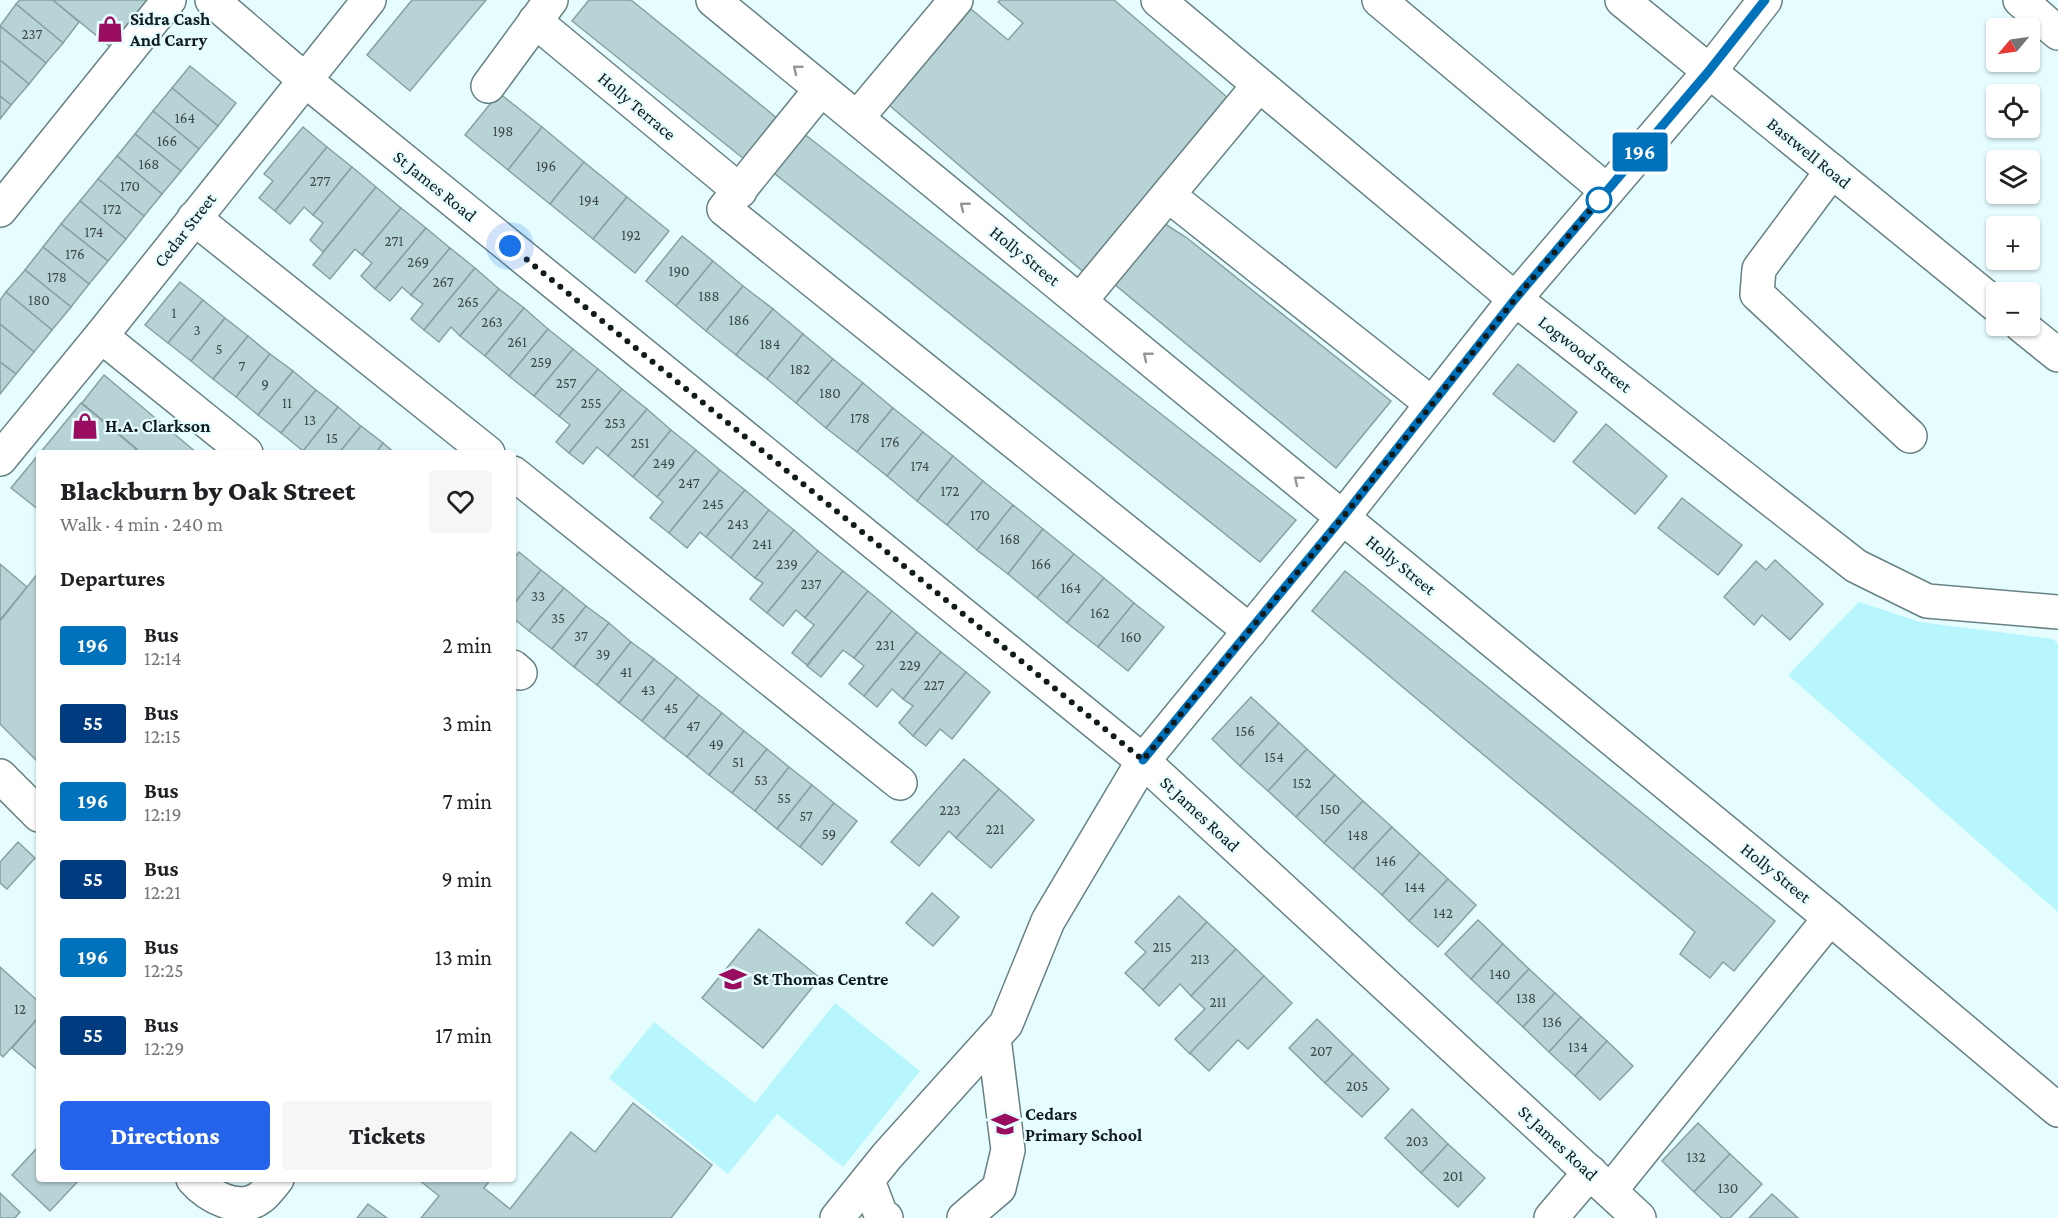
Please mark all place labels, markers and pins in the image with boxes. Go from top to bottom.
place label: Sidra Cash And Carry [129,9,211,50]
shop icon: Sidra Cash And Carry [95,14,125,44]
unlabelled marker [1586,187,1612,213]
shop icon: H.A. Clarkson [70,411,100,441]
place label: H.A. Clarkson [105,416,211,436]
school or university icon: St Thomas Centre [718,964,748,994]
place label: St Thomas Centre [753,969,888,989]
place label: Cedars Primary School [1025,1104,1142,1145]
school or university icon: Cedars Primary School [990,1109,1020,1139]

